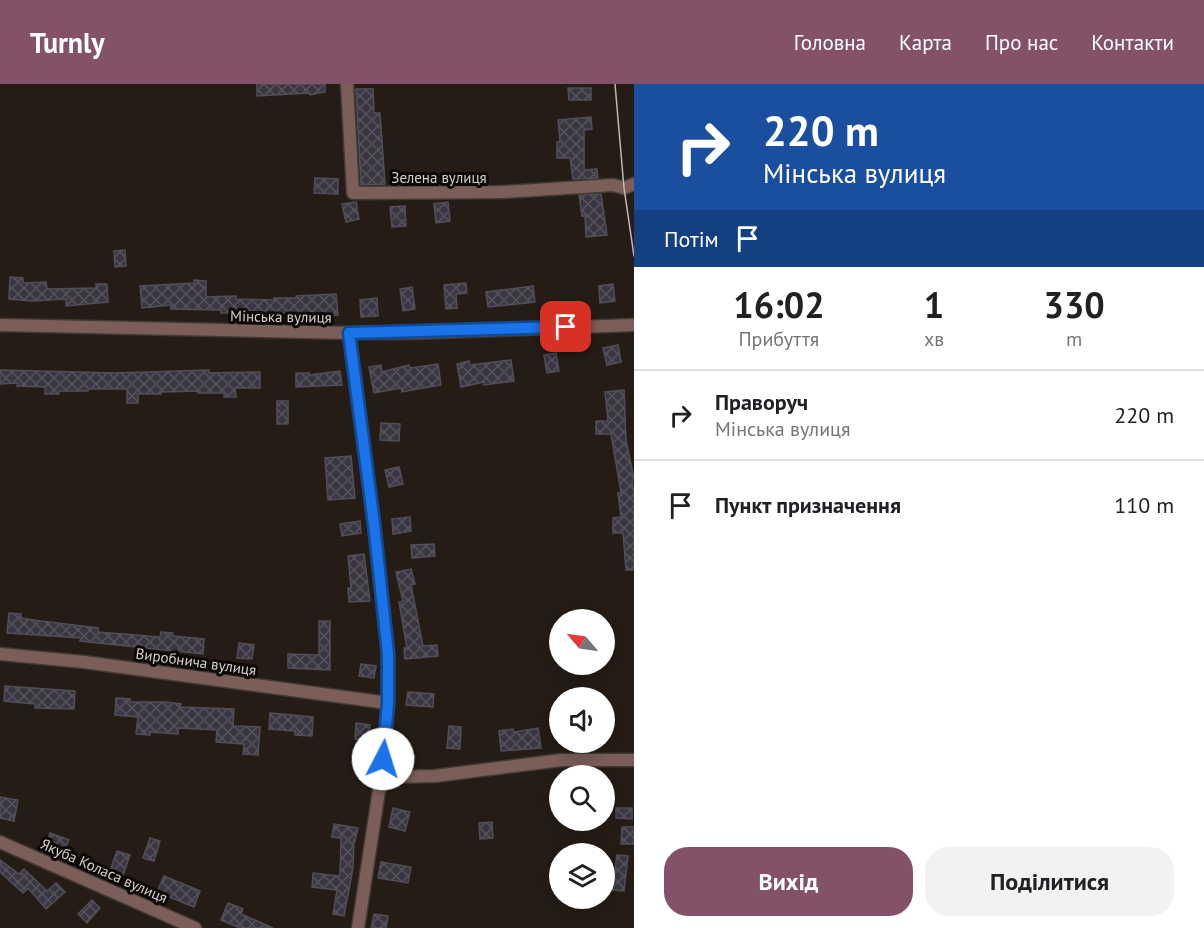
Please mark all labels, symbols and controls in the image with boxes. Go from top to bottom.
text: Turnly [30,24,105,61]
text: Головна [794,29,866,56]
text: Карта [899,29,952,56]
text: Про нас [985,29,1058,56]
text: Контакти [1091,29,1174,56]
text: 220 m [763,103,879,158]
icon: right [664,108,742,186]
text: Мінська вулиця [763,156,946,190]
street label: Зелена вулиця [391,168,487,187]
icon: arrive [731,222,764,255]
text: Потім [664,225,719,253]
text: 16:02 [733,281,825,328]
text: 1 [924,281,944,328]
text: 330 [1043,281,1105,328]
pin [540,301,591,352]
street label: Мінська вулиця [230,306,332,327]
icon: arrive [549,310,582,343]
text: Прибуття [738,326,819,352]
text: хв [924,326,944,352]
text: m [1066,326,1082,352]
text: Праворуч [715,388,808,416]
icon: right [664,399,697,432]
text: 220 m [1114,401,1174,429]
text: Мінська вулиця [715,416,851,442]
icon: arrive [664,489,697,522]
text: Пункт призначення [715,491,901,519]
text: 110 m [1114,491,1174,519]
north arrow [549,609,615,675]
map controls [549,609,615,909]
street label: Виробнича вулиця [135,644,258,679]
button: sound [549,687,615,753]
position arrow [351,727,415,791]
button: search [549,765,615,831]
street label: Якуба Коласа вулиця [38,834,171,907]
button: layers [549,843,615,909]
button: Вихід [664,847,913,916]
button: Поділитися [925,847,1174,916]

